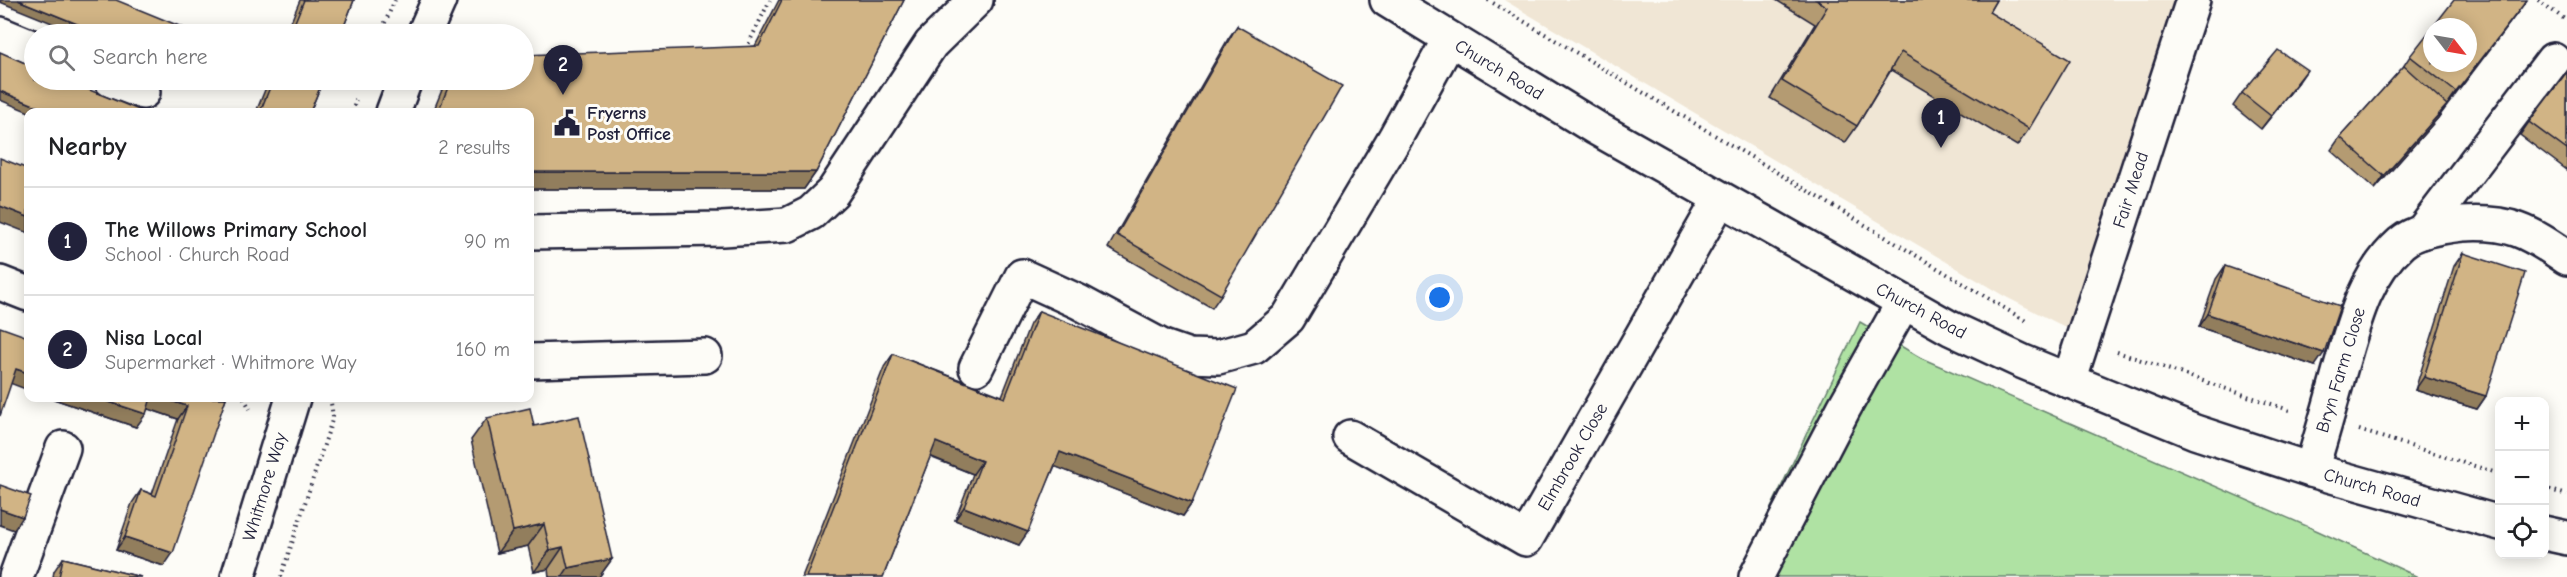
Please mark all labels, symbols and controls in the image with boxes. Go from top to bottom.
north arrow [2423,18,2477,72]
search box [24,24,534,90]
street label: Church Road [1451,35,1547,105]
icon: search [45,41,78,74]
text: Search here [93,44,208,70]
pin: 2 [544,46,582,95]
pin: 1 [1922,98,1960,148]
place label: Fryerns Post Office [587,103,671,145]
public building icon: Fryerns Post Office [552,108,582,138]
text: Nearby [48,132,127,162]
text: 2 results [438,136,510,159]
street label: Fair Mead [2109,149,2153,231]
text: The Willows Primary School [105,217,367,243]
text: 1 [64,230,71,253]
text: 90 m [464,230,510,253]
text: School · Church Road [105,243,290,266]
street label: Church Road [1872,278,1970,344]
your location [1425,283,1454,312]
street label: Bryn Farm Close [2312,305,2370,435]
text: Nisa Local [105,325,202,351]
text: 2 [63,338,72,361]
text: 160 m [456,338,510,361]
text: Supermarket · Whitmore Way [105,351,356,374]
map controls [2495,397,2549,559]
button: + [2495,397,2549,451]
street label: Elmbrook Close [1534,399,1612,515]
street label: Whitmore Way [239,429,292,544]
button: − [2495,451,2549,505]
street label: Church Road [2321,464,2423,512]
button: locate [2495,505,2549,559]

